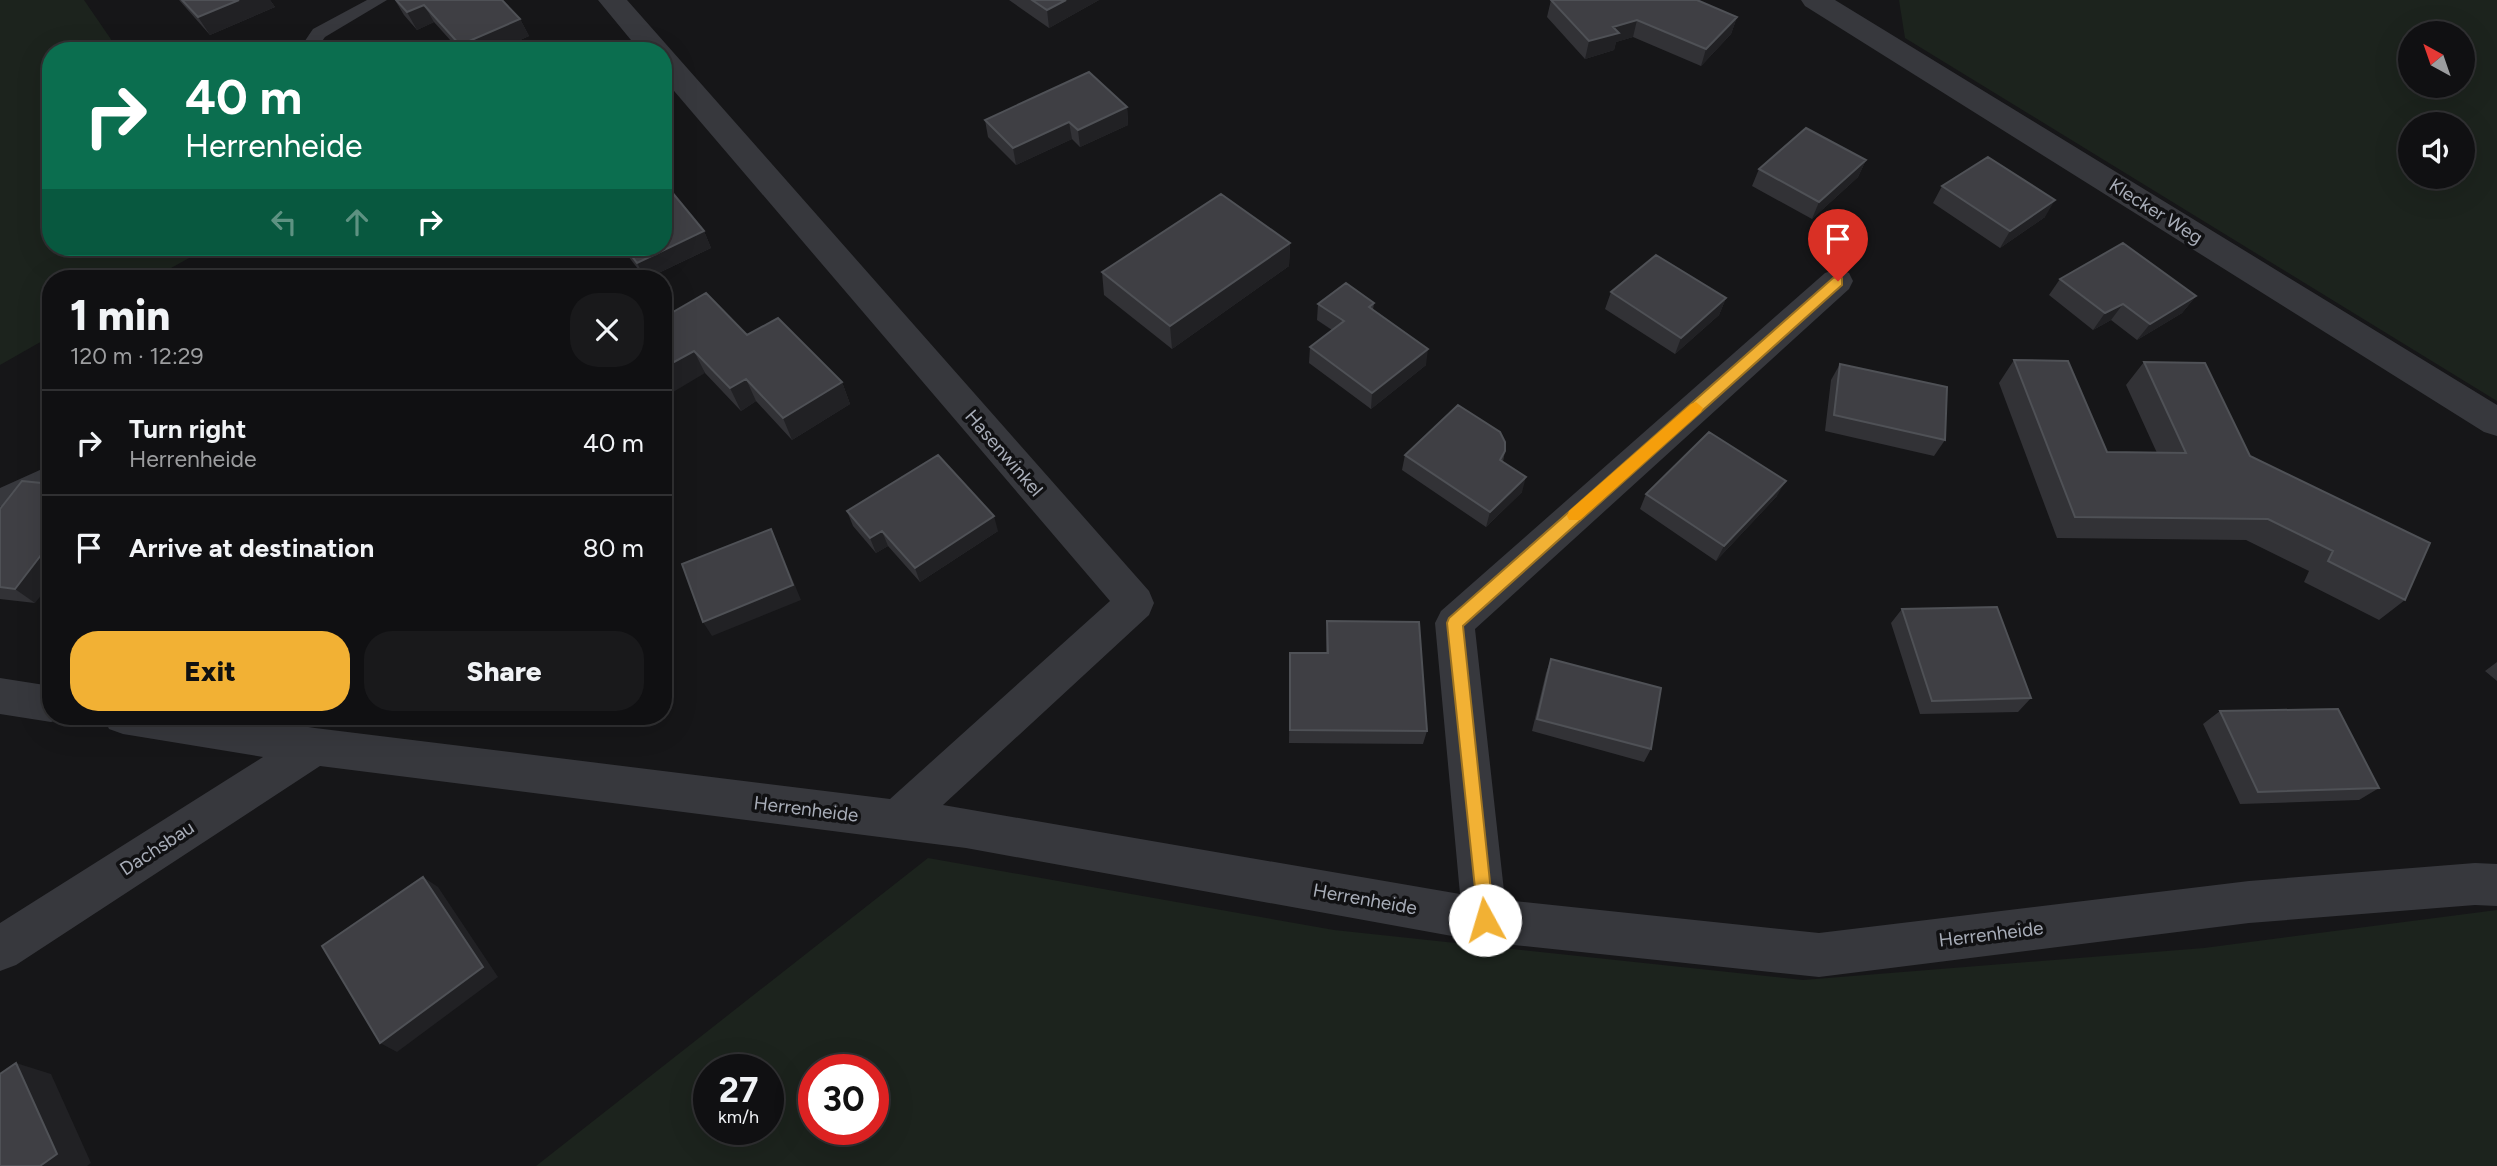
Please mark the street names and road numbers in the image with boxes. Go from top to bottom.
street label: Klecker Weg [2105,173,2207,249]
street label: Hasenwinkel [960,405,1048,501]
street label: Herrenheide [752,791,860,827]
street label: Dachsbau [116,815,198,881]
street label: Herrenheide [1311,879,1419,919]
street label: Herrenheide [1937,916,2045,952]

